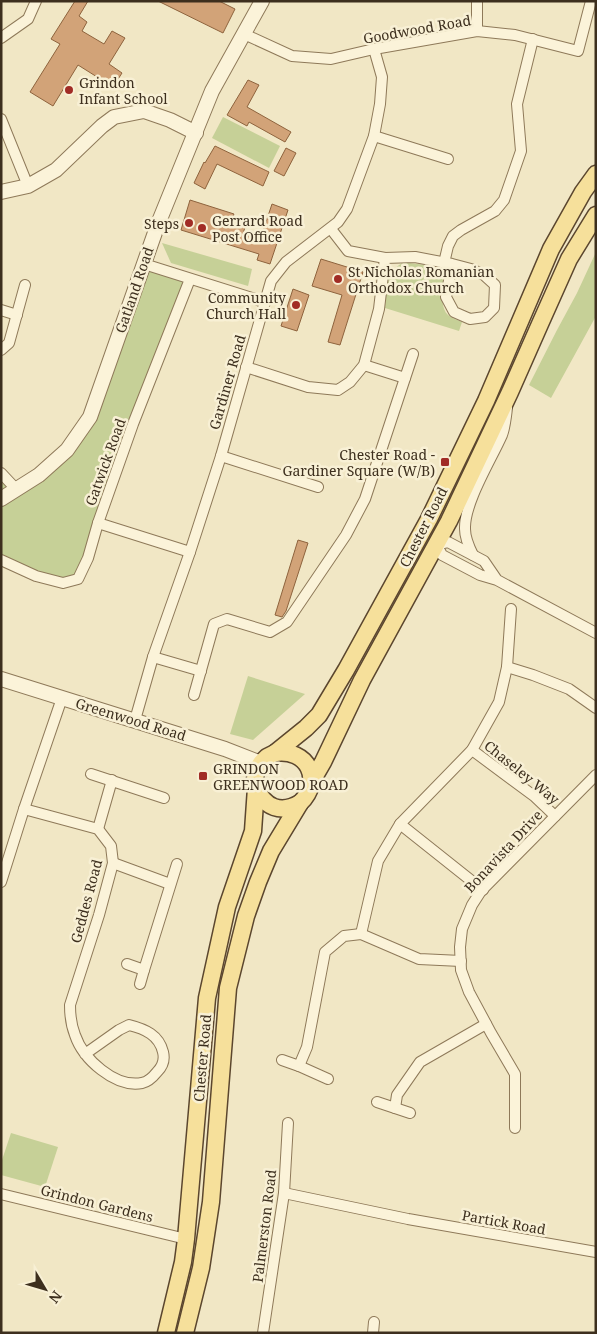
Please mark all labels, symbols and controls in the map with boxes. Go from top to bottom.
street label: Goodwood Road [362,10,473,48]
place label: Grindon Infant School [79,73,168,108]
marker: Grindon Infant School [63,84,75,96]
place label: Gerrard Road Post Office [212,211,303,246]
place label: Steps [144,214,179,233]
marker: Steps [183,217,195,229]
marker: Gerrard Road Post Office [196,222,208,234]
street label: Gatland Road [110,244,158,336]
place label: St Nicholas Romanian Orthodox Church [348,262,494,297]
marker: St Nicholas Romanian Orthodox Church [332,273,344,285]
place label: Community Church Hall [206,288,287,323]
marker: Community Church Hall [290,299,302,311]
street label: Gardiner Road [204,332,250,432]
street label: Gatwick Road [80,415,130,508]
place label: Chester Road - Gardiner Square (W/B) [282,445,435,480]
marker: Chester Road - Gardiner Square (W/B) [439,456,451,468]
street label: Chester Road [395,483,452,570]
street label: Greenwood Road [73,693,189,745]
street label: Chaseley Way [480,736,564,808]
place label: GRINDON GREENWOOD ROAD [213,759,348,794]
marker: GRINDON GREENWOOD ROAD [197,770,209,782]
street label: Bonavista Drive [460,806,546,896]
street label: Geddes Road [66,857,106,945]
street label: Chester Road [189,1013,215,1103]
street label: Palmerston Road [248,1168,280,1284]
street label: Grindon Gardens [39,1180,155,1226]
street label: Partick Road [461,1205,548,1239]
north arrow [20,1264,70,1314]
text: N [45,1287,67,1308]

